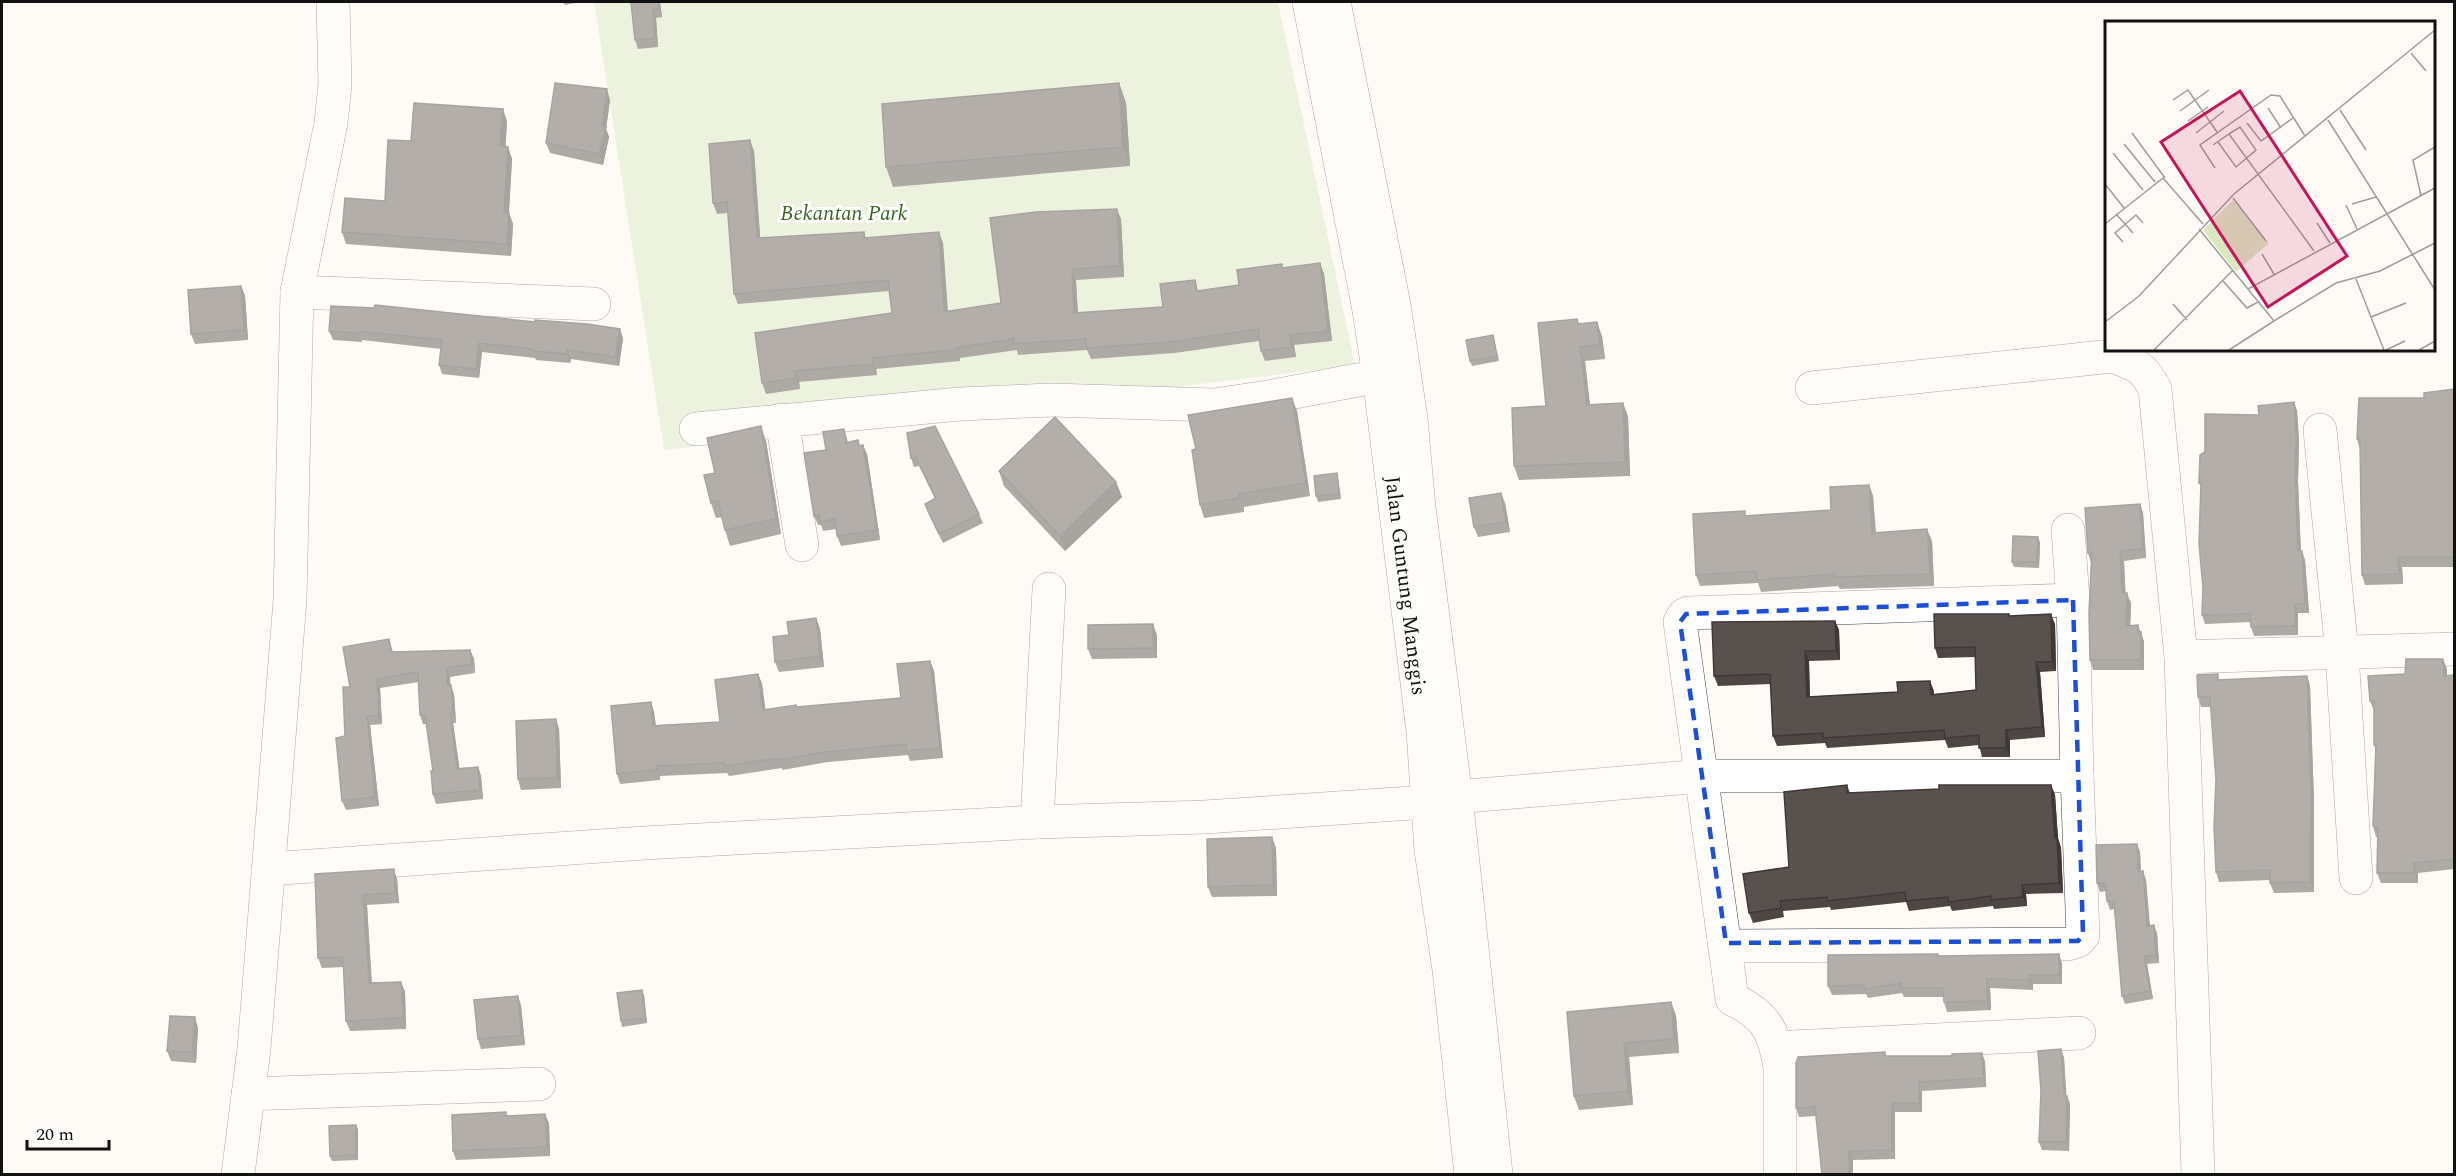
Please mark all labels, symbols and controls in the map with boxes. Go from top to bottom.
inset map [2105,21,2435,351]
park label: Bekantan Park [780,198,908,230]
street label: Jalan Guntung Manggis [1376,474,1434,697]
scale bar [27,1113,110,1151]
text: 20 m [36,1121,74,1148]

